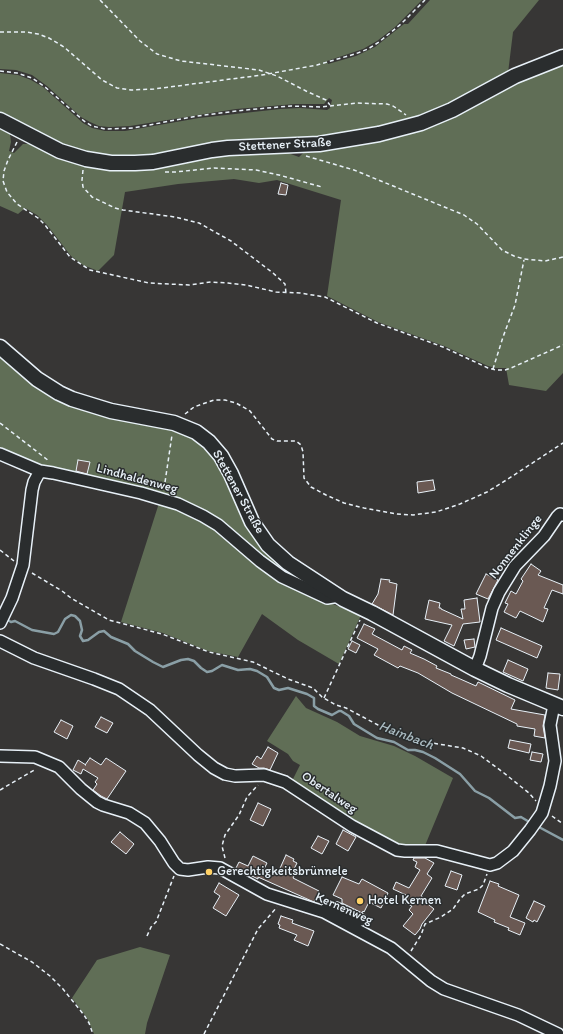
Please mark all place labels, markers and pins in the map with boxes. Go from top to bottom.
place label: Gerechtigkeitsbrünnele [217,864,348,880]
marker: Gerechtigkeitsbrünnele [204,867,214,877]
place label: Hotel Kernen [368,893,441,909]
marker: Hotel Kernen [355,896,365,906]

